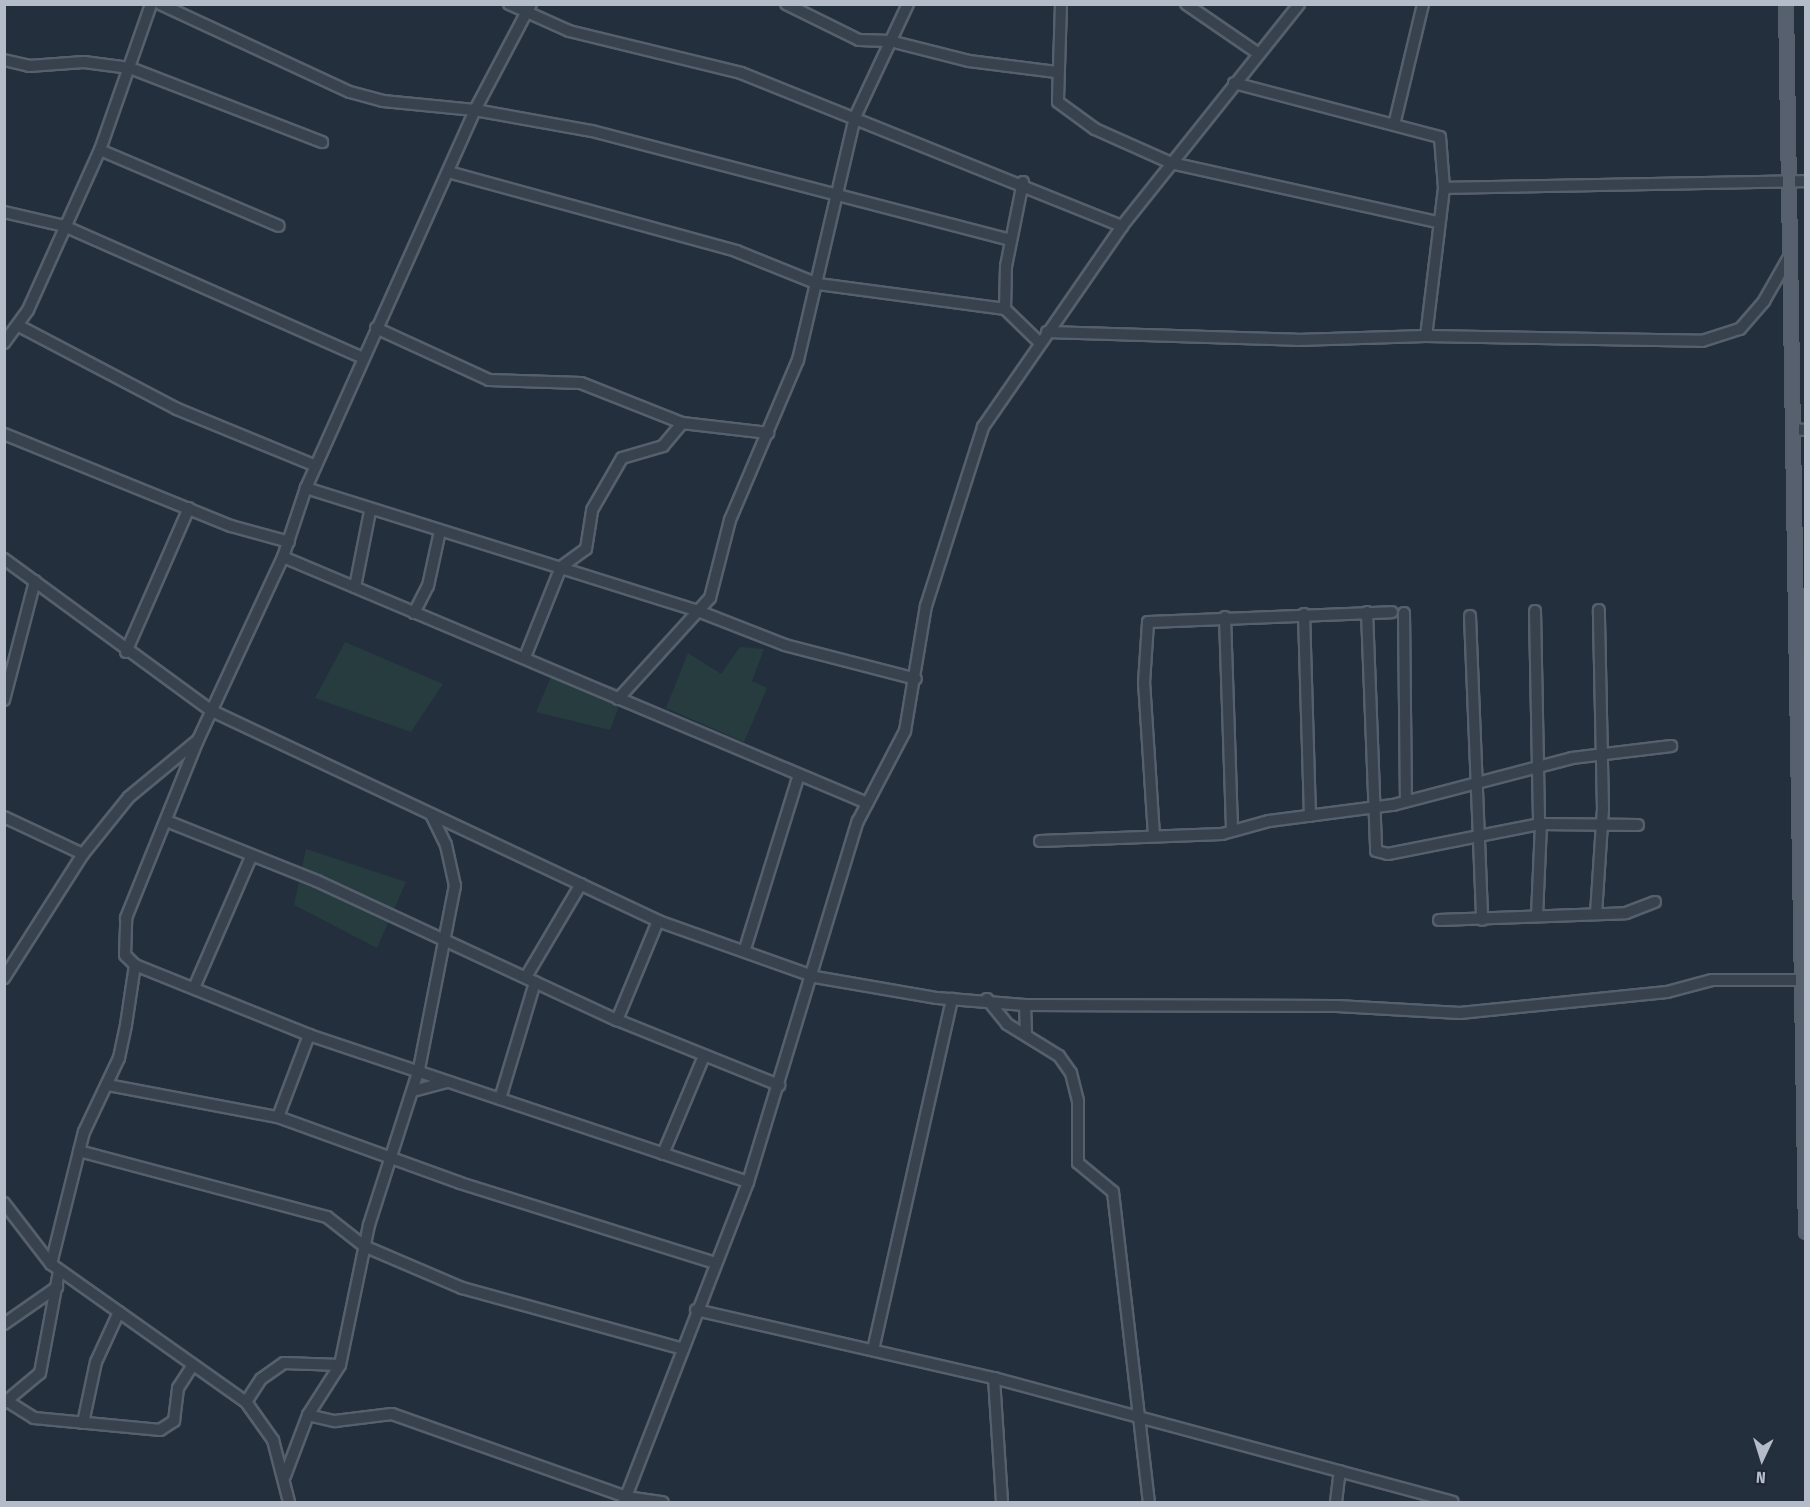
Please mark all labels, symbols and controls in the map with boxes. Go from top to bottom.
north arrow [1732,1429,1792,1489]
text: N [1755,1468,1766,1487]

